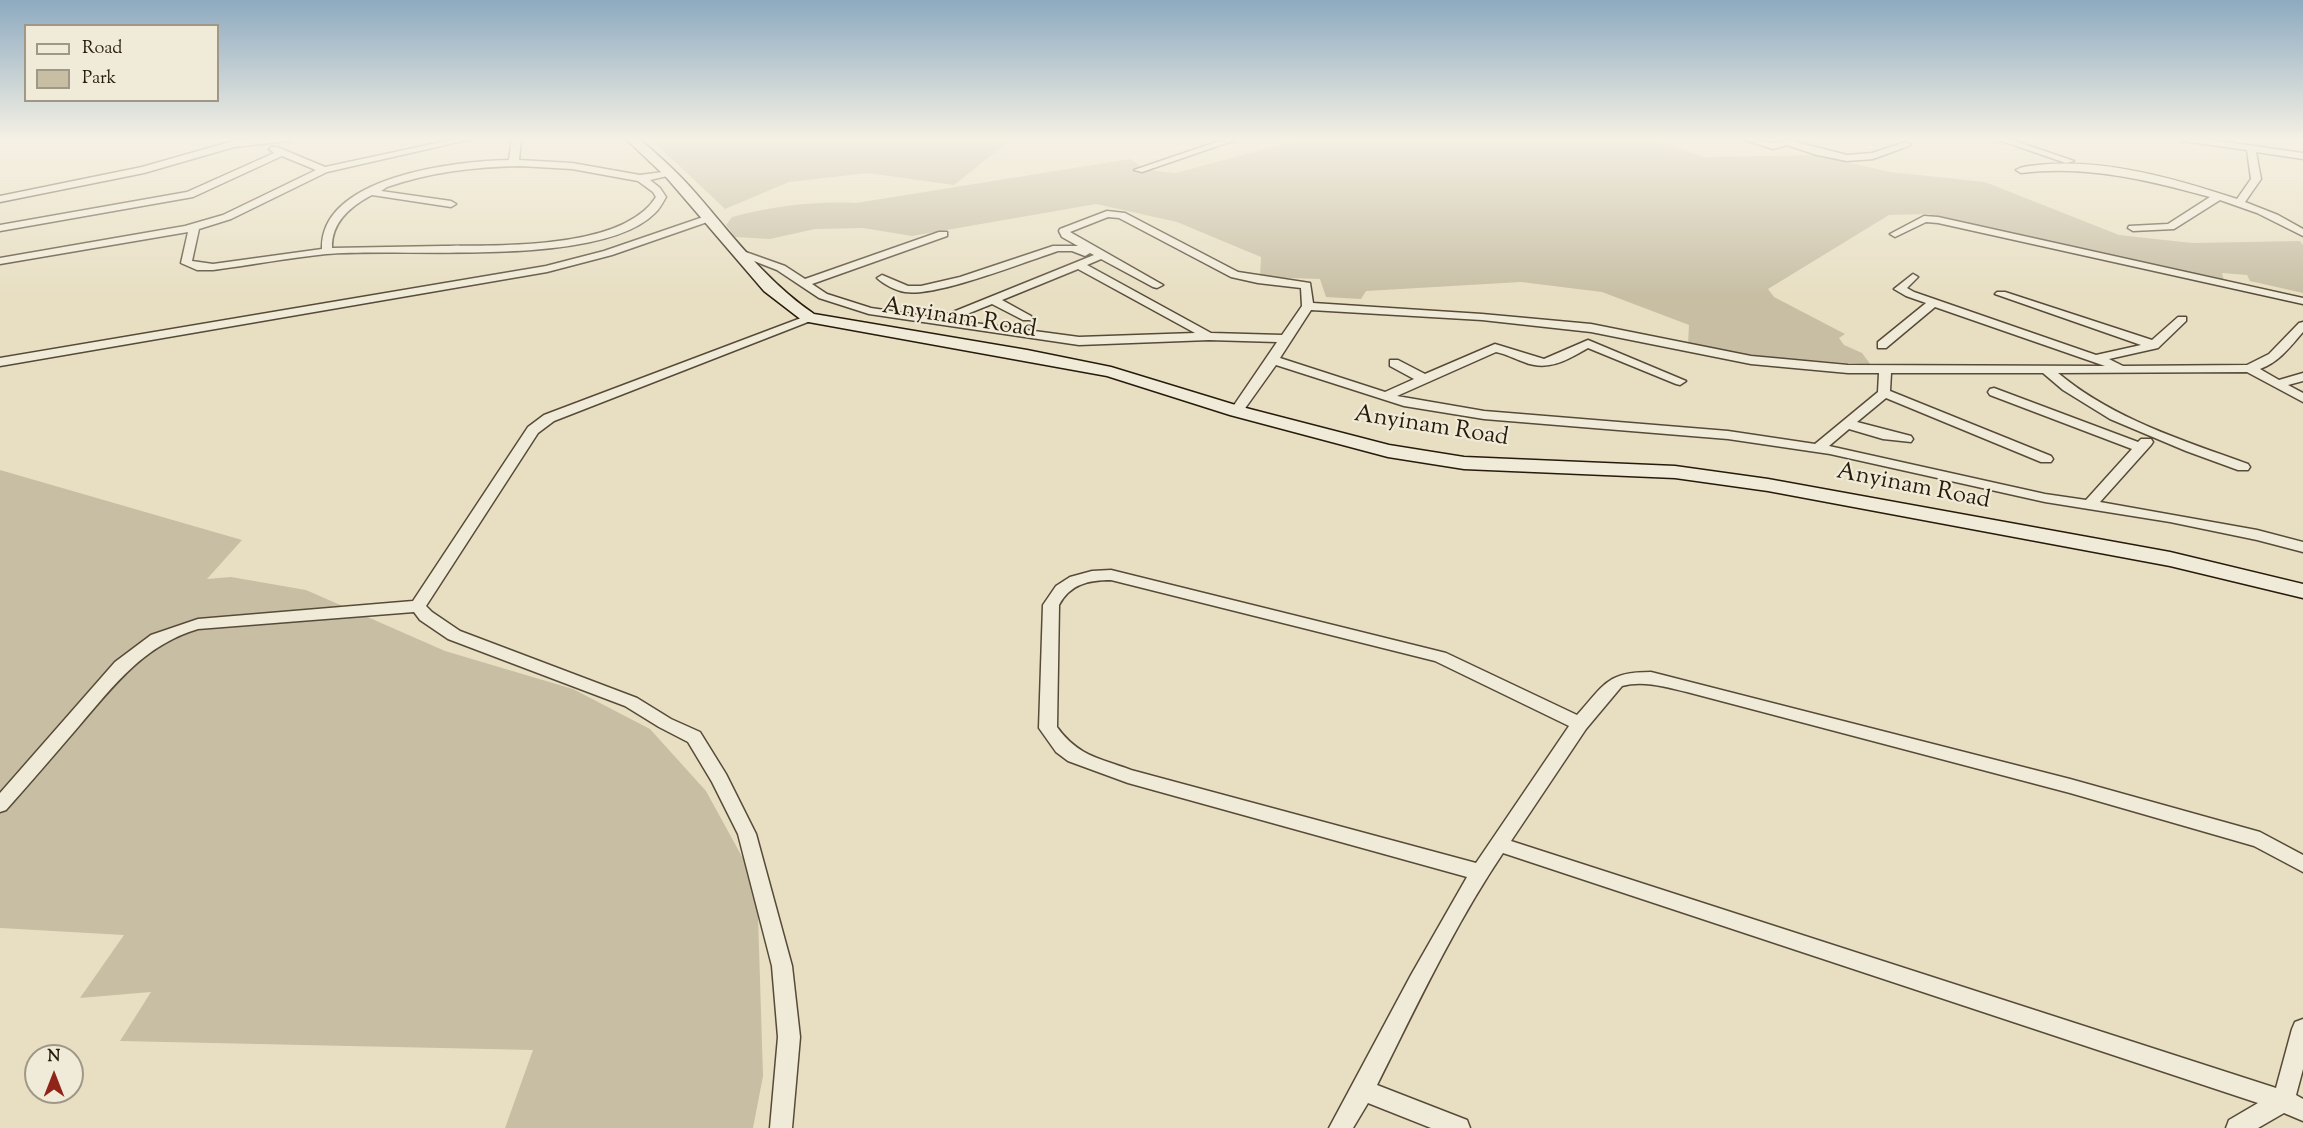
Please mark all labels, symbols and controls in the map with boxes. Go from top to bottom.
legend [24,24,219,102]
text: Road [82,36,122,62]
text: Park [82,66,116,92]
street label: Anyinam Road [880,294,1038,346]
street label: Anyinam Road [1352,402,1510,454]
street label: Anyinam Road [1834,459,1992,517]
north arrow [24,1044,84,1104]
text: N [48,1046,60,1069]

